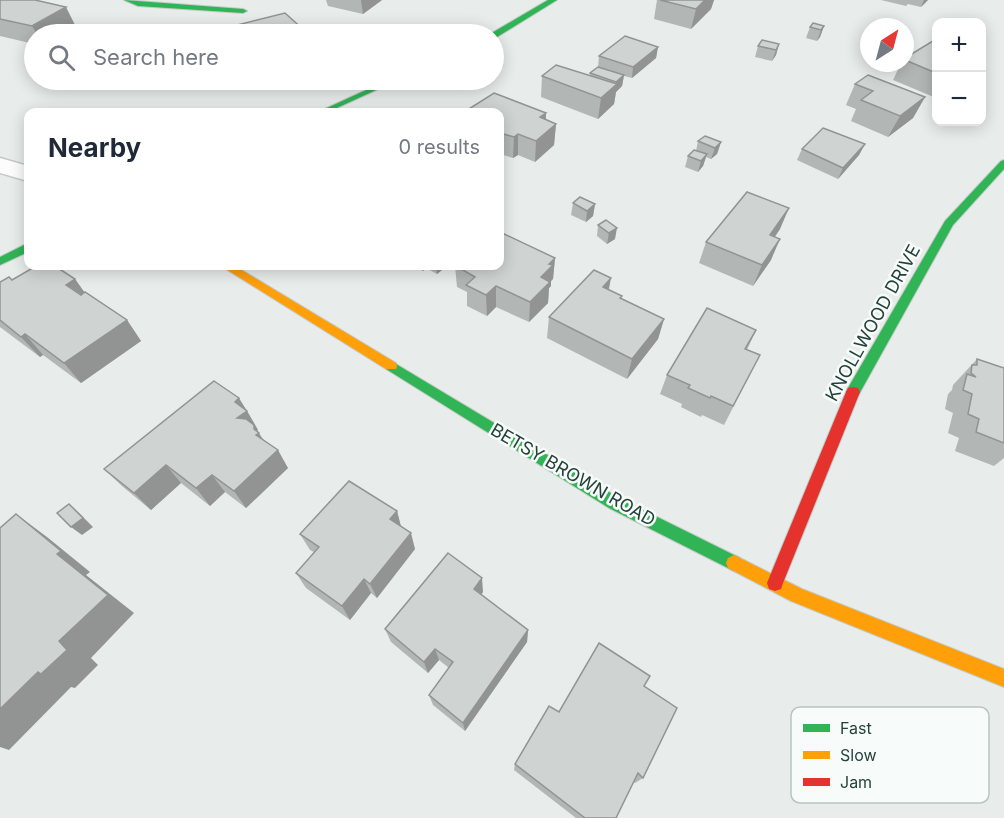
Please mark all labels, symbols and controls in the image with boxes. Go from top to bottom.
north arrow [860,18,914,72]
map controls [932,18,986,126]
button: + [932,18,986,72]
search box [24,24,504,90]
icon: search [45,41,78,74]
text: Search here [93,44,219,70]
button: − [932,72,986,126]
text: Nearby [48,132,141,163]
text: 0 results [398,135,480,159]
street label: KNOLLWOOD DRIVE [821,241,924,405]
street label: BETSY BROWN ROAD [487,419,659,530]
legend [791,707,989,803]
text: Fast [840,718,872,738]
text: Slow [840,745,877,765]
text: Jam [840,772,872,792]

